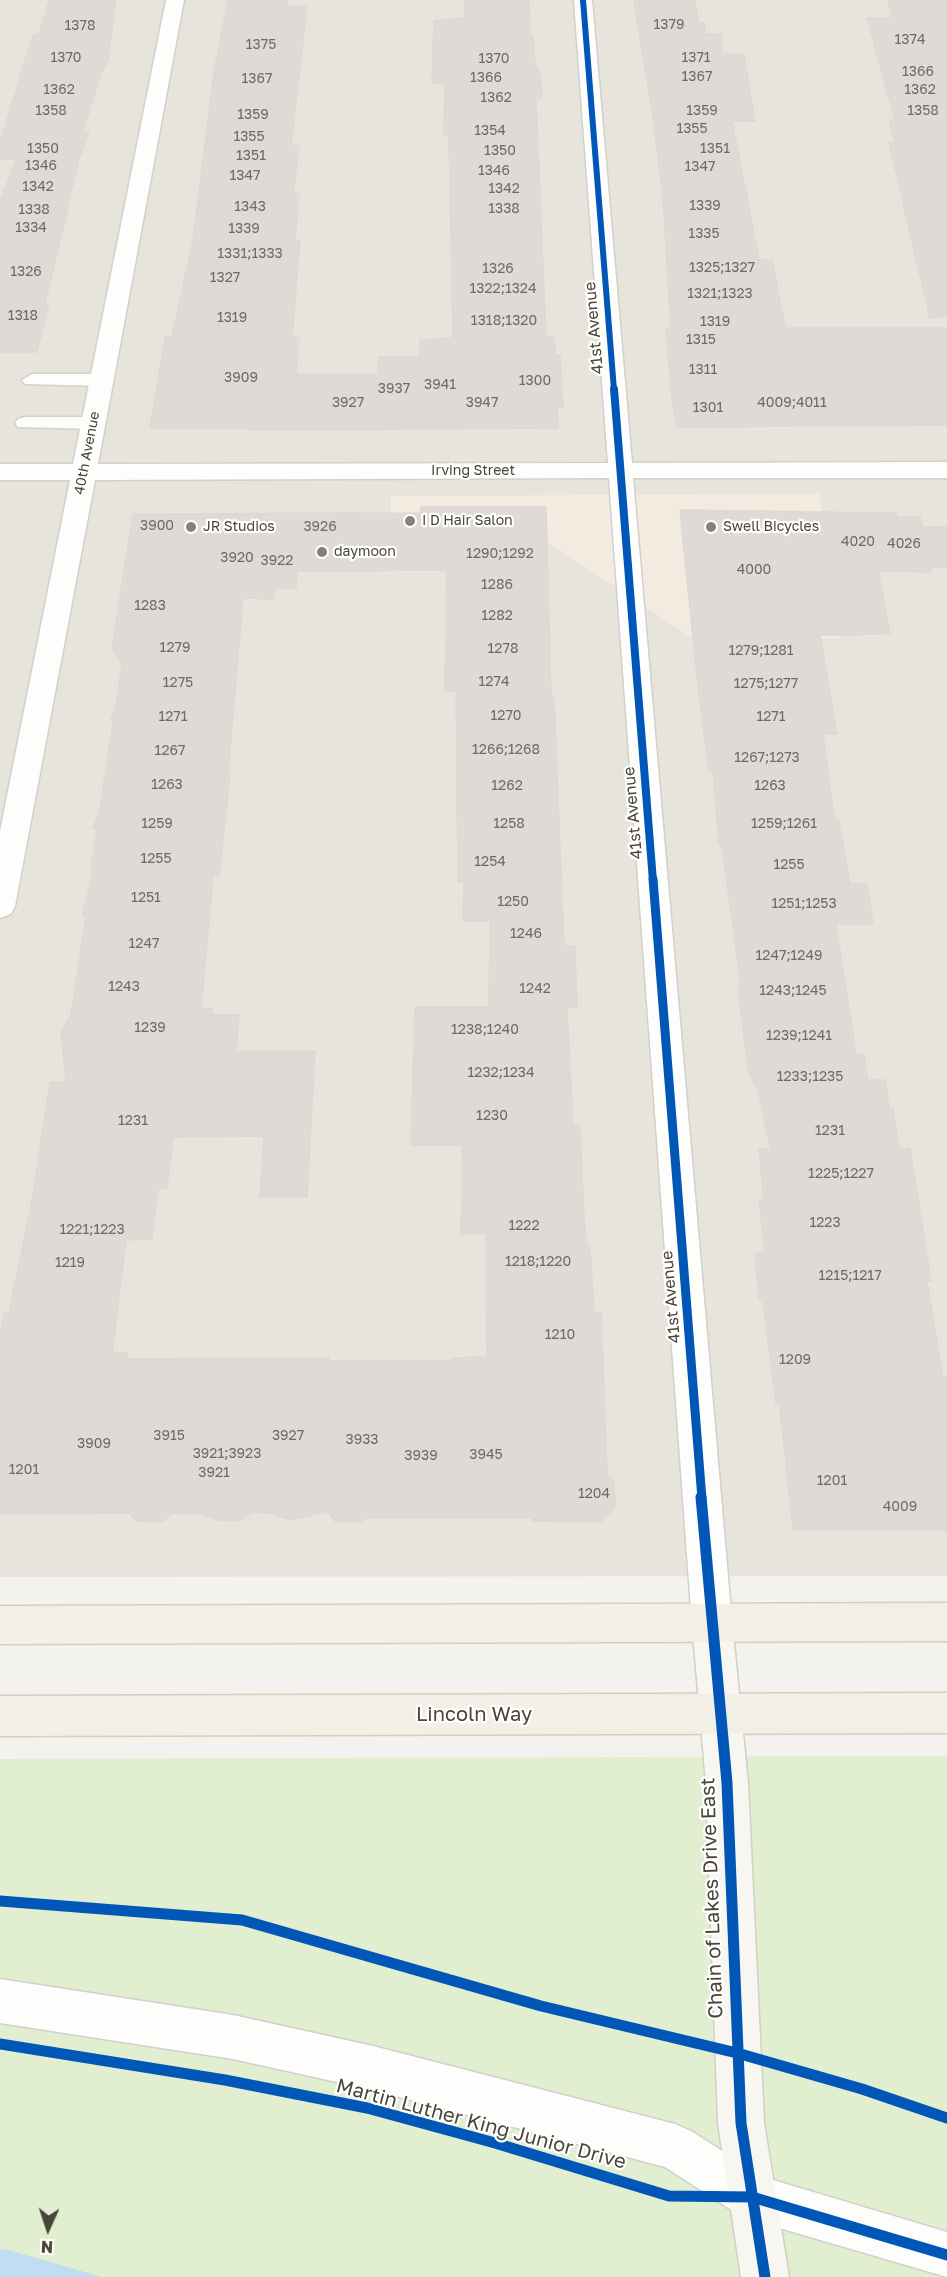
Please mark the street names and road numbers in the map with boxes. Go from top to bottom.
street label: 41st Avenue [580,281,608,375]
street label: 40th Avenue [71,410,103,496]
street label: Irving Street [431,463,515,479]
street label: 41st Avenue [619,766,647,860]
street label: 41st Avenue [657,1250,685,1344]
street label: Lincoln Way [416,1703,532,1727]
street label: Chain of Lakes Drive East [696,1777,728,2019]
street label: Martin Luther King Junior Drive [333,2074,629,2174]

